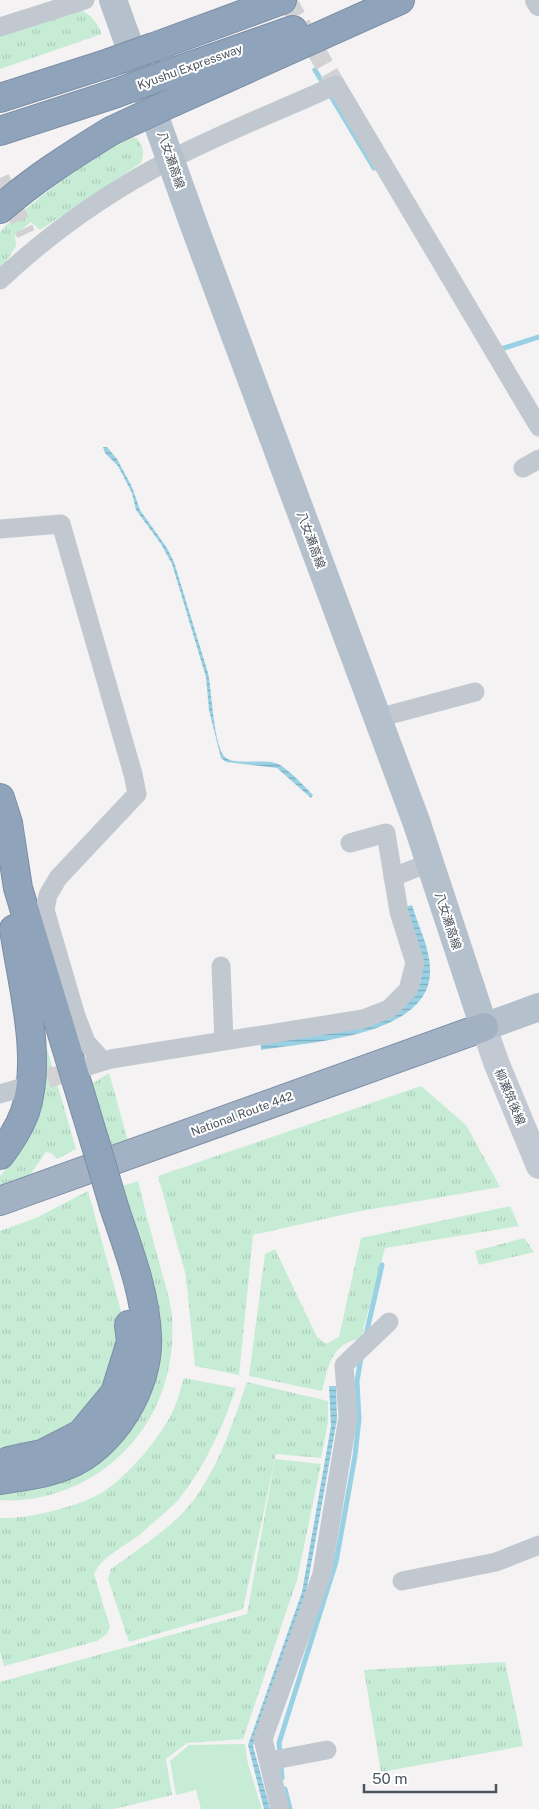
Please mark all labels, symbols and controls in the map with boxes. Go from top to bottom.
street label: Kyushu Expressway [136,41,245,93]
street label: 八女瀬高線 [155,129,187,191]
street label: 八女瀬高線 [294,509,328,571]
street label: 八女瀬高線 [432,890,464,952]
street label: 柳瀬筑後線 [492,1067,528,1127]
street label: National Route 442 [189,1089,295,1139]
scale bar [364,1762,496,1794]
text: 50 m [372,1770,407,1787]

